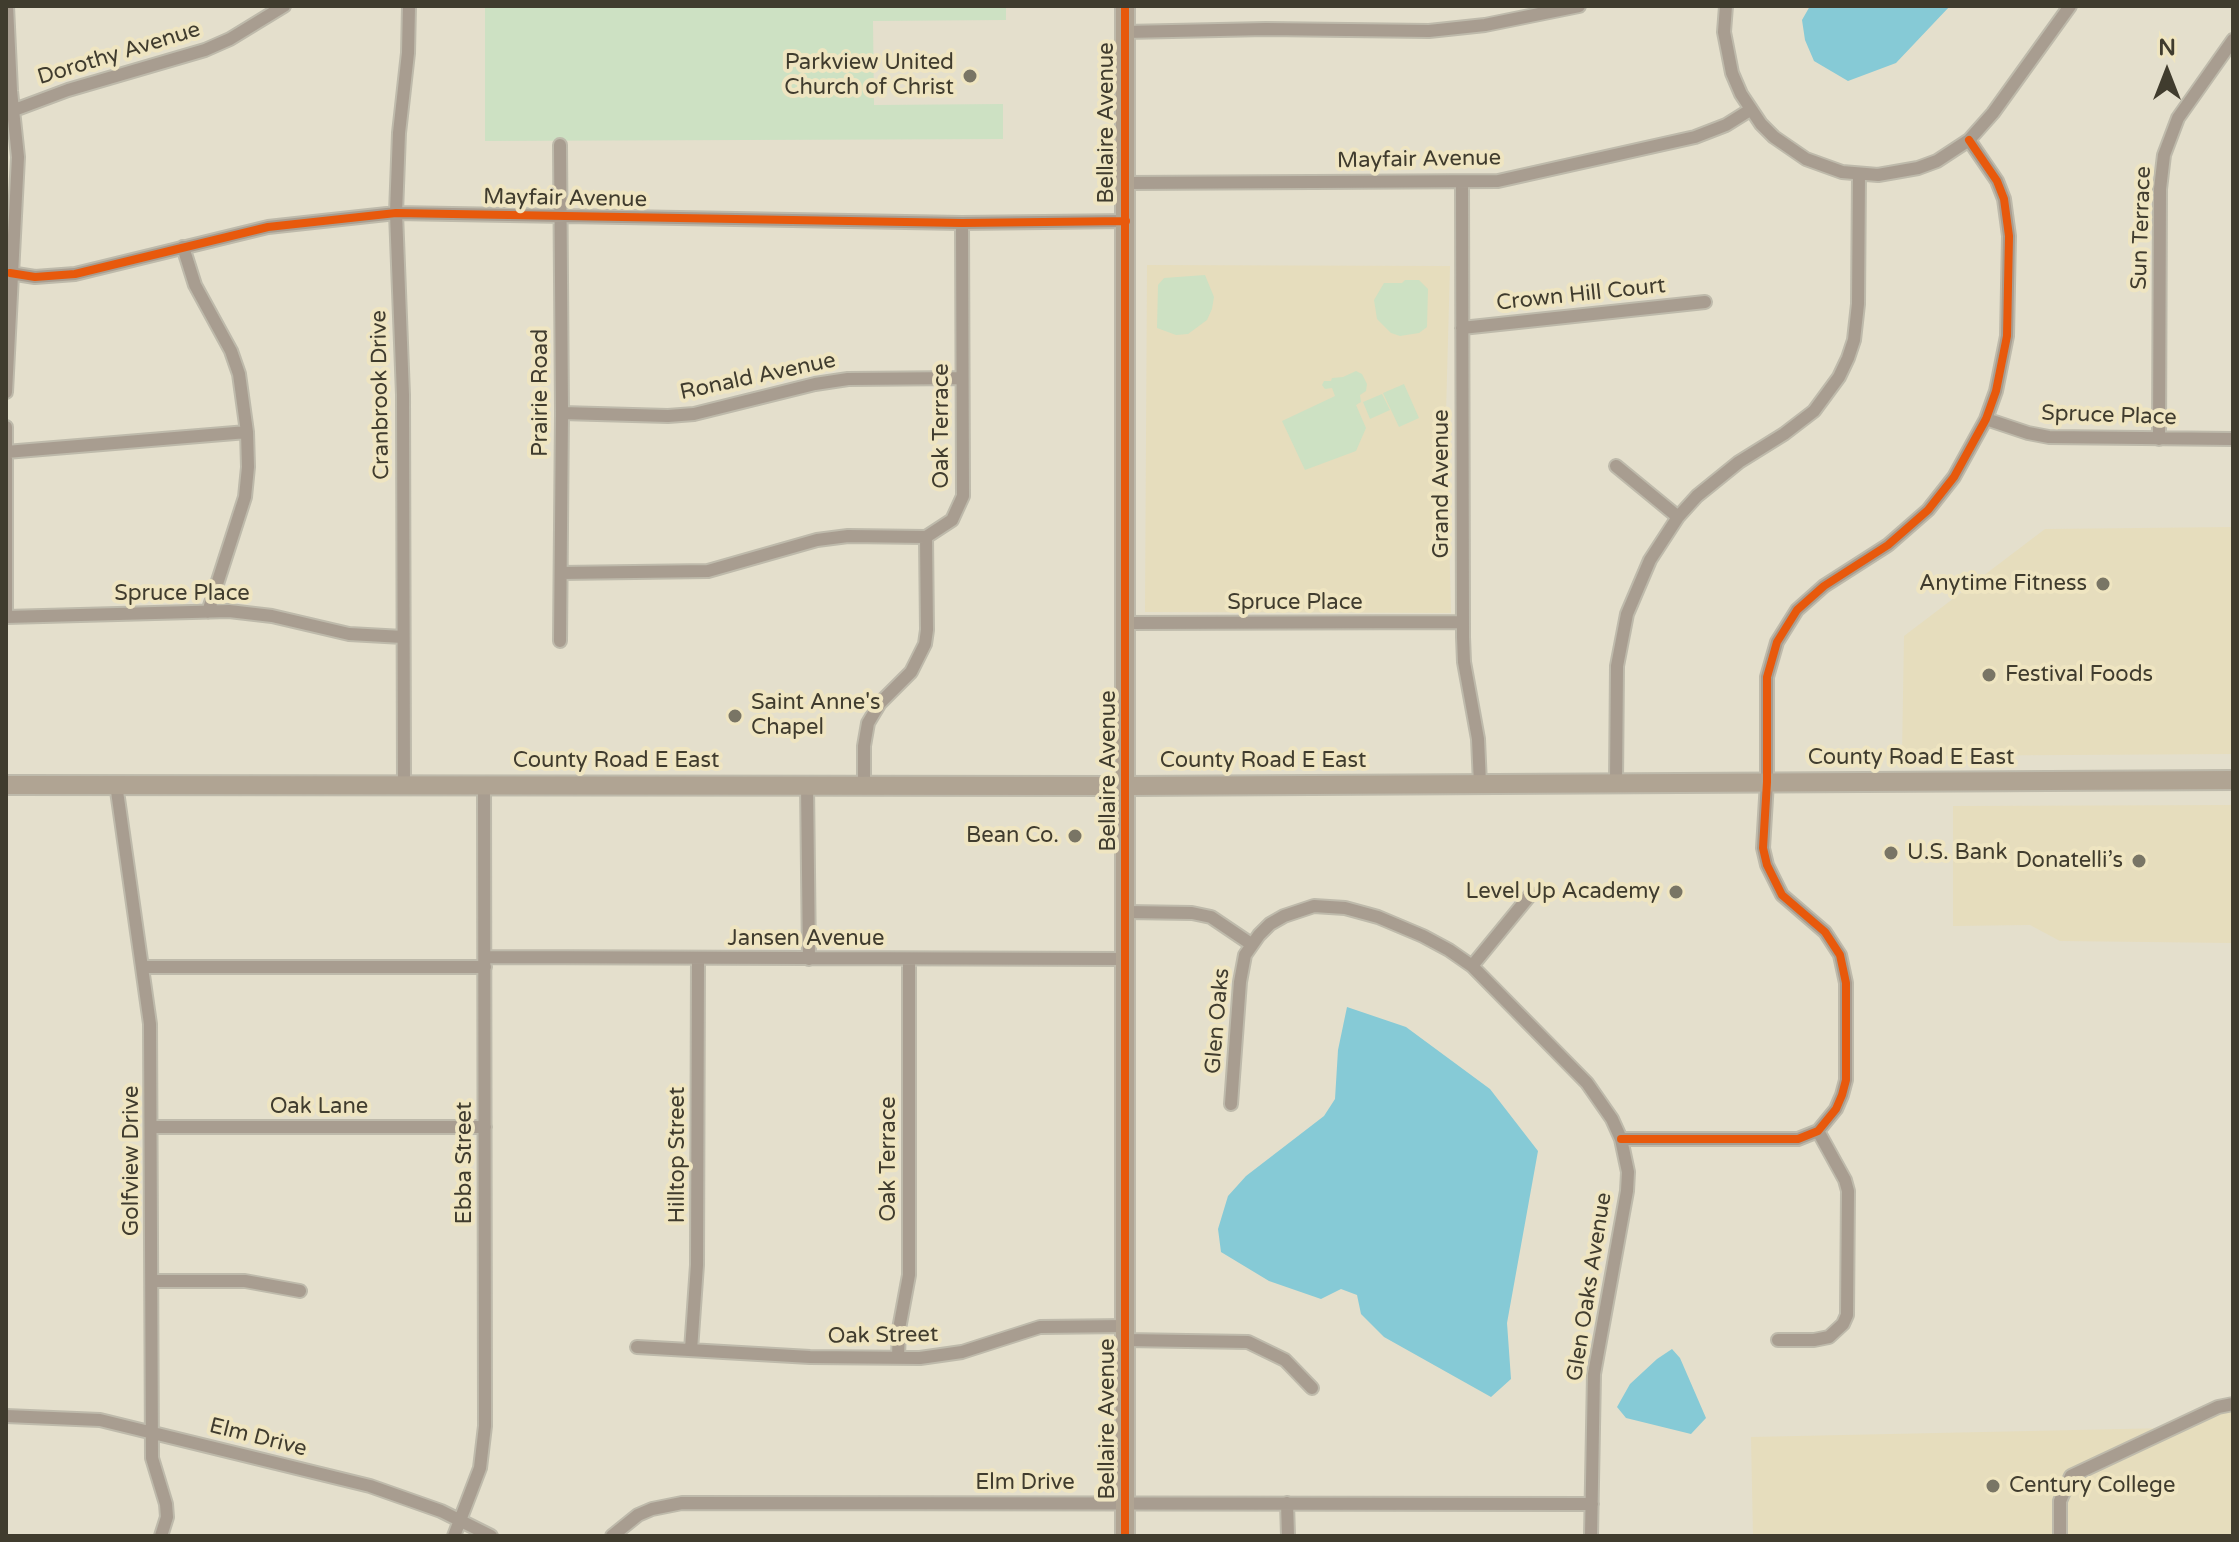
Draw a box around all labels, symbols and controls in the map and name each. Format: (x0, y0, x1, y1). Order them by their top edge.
street label: Dorothy Avenue (34, 17, 204, 91)
north arrow (2127, 32, 2207, 112)
text: N (2158, 35, 2176, 61)
street label: Bellaire Avenue (1094, 42, 1120, 204)
place label: Parkview United Church of Christ (784, 50, 954, 102)
marker: Parkview United Church of Christ (961, 67, 979, 85)
street label: Mayfair Avenue (1337, 145, 1501, 175)
street label: Sun Terrace (2127, 166, 2157, 290)
street label: Mayfair Avenue (483, 184, 647, 214)
street label: Crown Hill Court (1495, 273, 1667, 317)
street label: Cranbrook Drive (366, 310, 396, 480)
street label: Prairie Road (528, 329, 554, 457)
street label: Ronald Avenue (678, 348, 838, 406)
street label: Oak Terrace (929, 363, 955, 489)
street label: Spruce Place (2041, 400, 2177, 432)
street label: Grand Avenue (1429, 409, 1455, 559)
place label: Anytime Fitness (1919, 571, 2087, 597)
marker: Anytime Fitness (2094, 575, 2112, 593)
street label: Spruce Place (114, 581, 250, 607)
street label: Spruce Place (1227, 590, 1363, 616)
place label: Festival Foods (2005, 662, 2153, 688)
marker: Festival Foods (1980, 666, 1998, 684)
place label: Saint Anne's Chapel (751, 690, 881, 742)
street label: Bellaire Avenue (1096, 690, 1122, 852)
marker: Saint Anne's Chapel (726, 707, 744, 725)
street label: County Road E East (1808, 745, 2014, 771)
street label: County Road E East (513, 748, 719, 774)
street label: County Road E East (1160, 748, 1366, 774)
place label: Bean Co. (966, 823, 1059, 849)
marker: Bean Co. (1066, 827, 1084, 845)
place label: U.S. Bank (1907, 840, 2007, 866)
marker: U.S. Bank (1882, 844, 1900, 862)
place label: Donatelli’s (2015, 848, 2123, 874)
marker: Donatelli’s (2130, 852, 2148, 870)
place label: Level Up Academy (1466, 879, 1660, 905)
marker: Level Up Academy (1667, 883, 1685, 901)
street label: Jansen Avenue (728, 926, 884, 952)
street label: Glen Oaks (1200, 967, 1236, 1075)
street label: Golfview Drive (119, 1086, 145, 1236)
street label: Hilltop Street (665, 1087, 691, 1223)
street label: Oak Lane (270, 1094, 368, 1120)
street label: Oak Terrace (876, 1096, 902, 1222)
street label: Ebba Street (452, 1102, 478, 1224)
street label: Glen Oaks Avenue (1562, 1191, 1618, 1383)
street label: Oak Street (827, 1322, 939, 1350)
street label: Bellaire Avenue (1095, 1338, 1121, 1500)
street label: Elm Drive (206, 1413, 310, 1463)
street label: Elm Drive (975, 1470, 1075, 1496)
place label: Century College (2009, 1473, 2175, 1499)
marker: Century College (1984, 1477, 2002, 1495)

